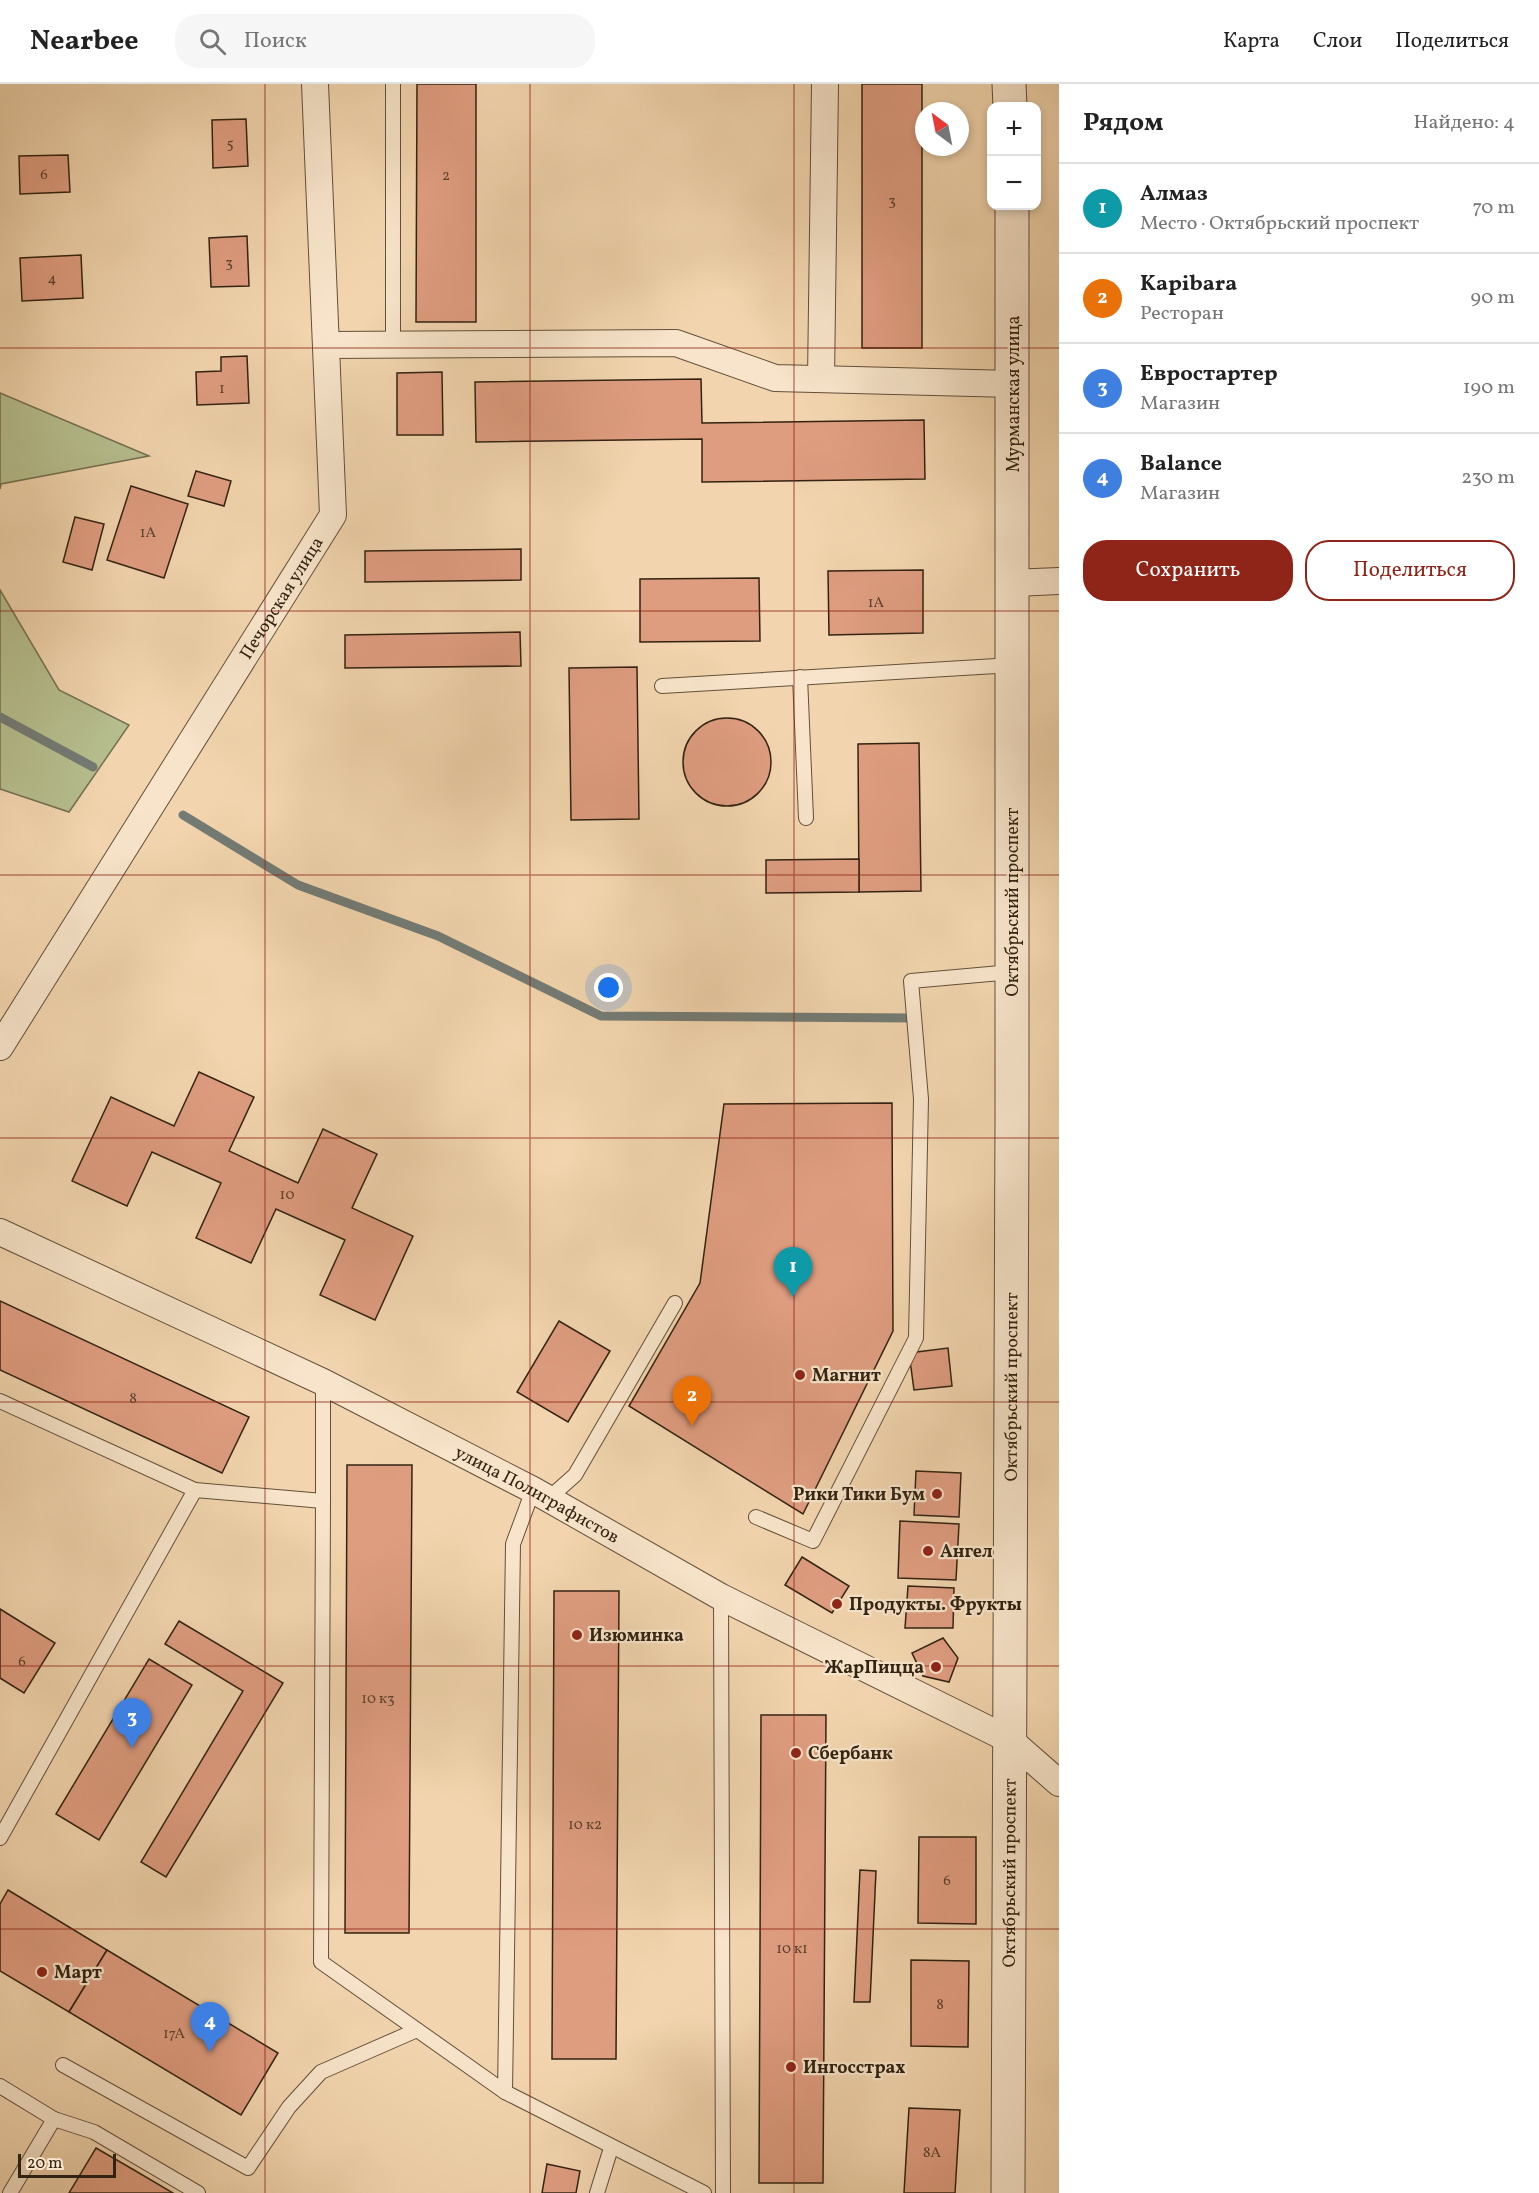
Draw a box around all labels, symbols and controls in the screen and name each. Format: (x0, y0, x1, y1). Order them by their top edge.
search box (175, 14, 595, 68)
text: Nearbee (30, 22, 139, 61)
icon: search (196, 25, 229, 58)
text: Поиск (244, 26, 307, 57)
text: Карта (1223, 27, 1280, 56)
text: Слои (1313, 27, 1362, 56)
text: Поделиться (1395, 27, 1509, 56)
north arrow (915, 102, 969, 156)
map controls (987, 102, 1041, 210)
button: + (987, 102, 1041, 156)
text: Рядом (1083, 105, 1163, 141)
text: Найдено: 4 (1414, 109, 1515, 137)
house number: 5 (226, 134, 234, 155)
button: − (987, 156, 1041, 210)
house number: 6 (40, 165, 48, 186)
house number: 2 (442, 166, 450, 187)
text: Алмаз (1140, 179, 1208, 210)
house number: 3 (888, 191, 896, 212)
text: 1 (1098, 194, 1107, 222)
text: 70 m (1472, 194, 1515, 222)
text: Место · Октябрьский проспект (1140, 210, 1419, 238)
house number: 3 (225, 253, 233, 274)
house number: 4 (48, 269, 57, 290)
text: Kapibara (1140, 269, 1237, 300)
text: 2 (1097, 284, 1108, 312)
text: 90 m (1471, 284, 1515, 312)
text: Ресторан (1140, 300, 1224, 328)
street label: Мурманская улица (1002, 315, 1027, 473)
text: Евростартер (1140, 359, 1278, 390)
text: 3 (1097, 374, 1108, 402)
text: 190 m (1463, 374, 1515, 402)
house number: 1 (219, 379, 225, 400)
text: Магазин (1140, 390, 1220, 418)
text: Balance (1140, 449, 1222, 480)
text: 4 (1096, 464, 1109, 492)
text: 230 m (1461, 464, 1515, 492)
text: Магазин (1140, 480, 1220, 508)
house number: 1А (140, 523, 157, 544)
street label: Печорская улица (235, 532, 330, 665)
button: Сохранить (1083, 540, 1293, 601)
button: Поделиться (1305, 540, 1515, 601)
house number: 1А (868, 593, 885, 614)
street label: Октябрьский проспект (1001, 808, 1026, 996)
your location (594, 973, 623, 1002)
house number: 10 (280, 1185, 294, 1206)
pin: 1 (774, 1248, 812, 1297)
street label: Октябрьский проспект (1000, 1292, 1025, 1482)
place label: Магнит (812, 1364, 881, 1389)
marker: Магнит (793, 1368, 807, 1382)
pin: 2 (672, 1376, 712, 1426)
house number: 8 (129, 1389, 137, 1410)
street label: улица Полиграфистов (450, 1441, 623, 1551)
place label: Рики Тики Бум (793, 1483, 926, 1508)
marker: Рики Тики Бум (930, 1487, 944, 1501)
place label: Ангел (940, 1540, 993, 1565)
marker: Ангел (921, 1544, 935, 1558)
place label: Продукты. Фрукты (849, 1593, 1022, 1618)
marker: Продукты. Фрукты (830, 1597, 844, 1611)
place label: Изюминка (589, 1624, 684, 1649)
marker: Изюминка (570, 1628, 584, 1642)
house number: 6 (18, 1652, 26, 1673)
place label: ЖарПицца (824, 1656, 924, 1681)
marker: ЖарПицца (929, 1660, 943, 1674)
house number: 10 к3 (361, 1689, 395, 1710)
pin: 3 (112, 1698, 152, 1748)
place label: Сбербанк (808, 1742, 893, 1767)
marker: Сбербанк (789, 1746, 803, 1760)
street label: Октябрьский проспект (998, 1778, 1024, 1968)
house number: 10 к2 (568, 1815, 602, 1836)
house number: 6 (943, 1871, 951, 1892)
house number: 10 к1 (776, 1939, 808, 1960)
place label: Март (54, 1961, 102, 1986)
marker: Март (35, 1965, 49, 1979)
house number: 8 (936, 1995, 944, 2016)
pin: 4 (190, 2002, 230, 2052)
house number: 17А (163, 2024, 186, 2045)
place label: Ингосстрах (803, 2056, 905, 2081)
marker: Ингосстрах (784, 2060, 798, 2074)
house number: 8А (923, 2143, 942, 2164)
scale bar (18, 2151, 116, 2178)
text: 20 m (27, 2153, 62, 2175)

